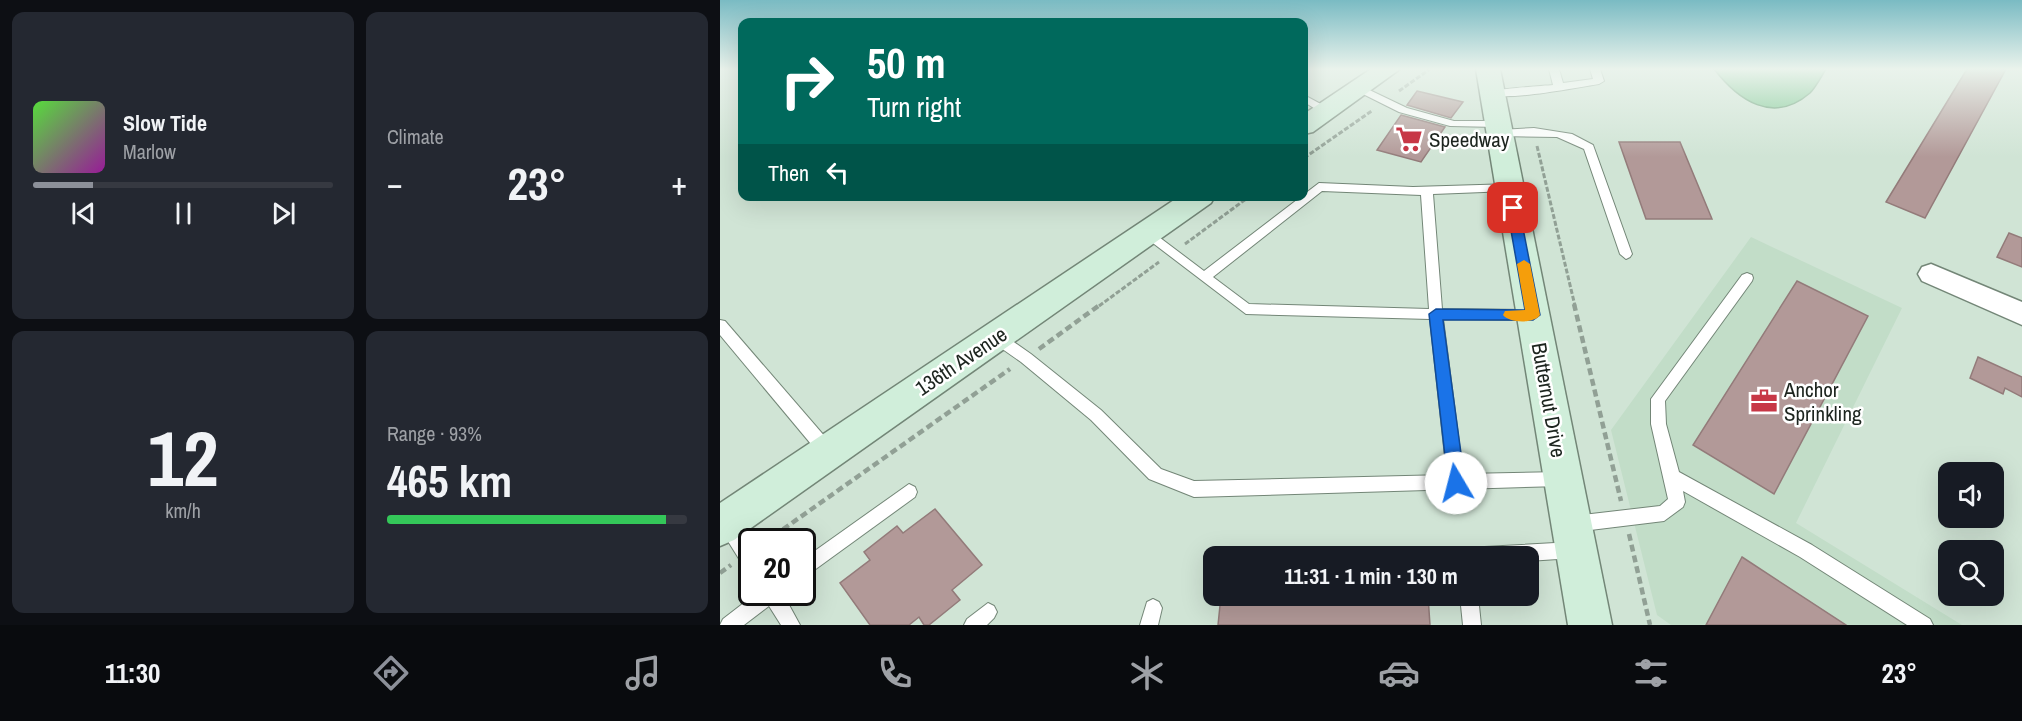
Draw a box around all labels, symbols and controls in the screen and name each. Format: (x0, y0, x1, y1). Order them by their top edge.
text: 50 m (867, 35, 946, 91)
icon: right (768, 42, 846, 120)
text: Turn right (867, 89, 961, 125)
text: Slow Tide (123, 108, 207, 138)
text: Climate (387, 123, 444, 150)
supermarket icon: Speedway (1394, 124, 1424, 154)
place label: Speedway (1429, 125, 1510, 154)
text: Marlow (123, 138, 176, 165)
text: 23° (507, 153, 567, 214)
icon: left (821, 156, 854, 189)
text: Then (768, 158, 809, 188)
text: − (387, 161, 403, 205)
text: + (671, 161, 687, 205)
pin (1487, 182, 1538, 233)
icon: arrive (1496, 191, 1529, 224)
icon: previous (67, 197, 100, 230)
icon: pause (167, 197, 200, 230)
icon: next (267, 197, 300, 230)
street label: 136th Avenue (909, 320, 1013, 402)
street label: Butternut Drive (1525, 340, 1573, 460)
place label: Anchor Sprinkling (1783, 375, 1862, 428)
office icon: Anchor Sprinkling (1749, 386, 1779, 416)
text: 12 (147, 405, 219, 510)
text: Range · 93% (387, 420, 482, 447)
text: 465 km (387, 450, 512, 511)
position arrow (1424, 451, 1488, 515)
map controls (1938, 462, 2004, 606)
button: sound (1938, 462, 2004, 528)
text: km/h (165, 497, 201, 524)
speed limit sign: 20 (738, 528, 816, 606)
button: search (1938, 540, 2004, 606)
text: 11:31 · 1 min · 130 m (1284, 561, 1458, 591)
icon: directions (370, 652, 412, 694)
icon: music (622, 652, 664, 694)
icon: phone (874, 652, 916, 694)
icon: climate (1126, 652, 1168, 694)
icon: car (1378, 652, 1420, 694)
icon: filters (1630, 652, 1672, 694)
text: 11:30 (105, 655, 160, 691)
text: 23° (1882, 655, 1917, 691)

